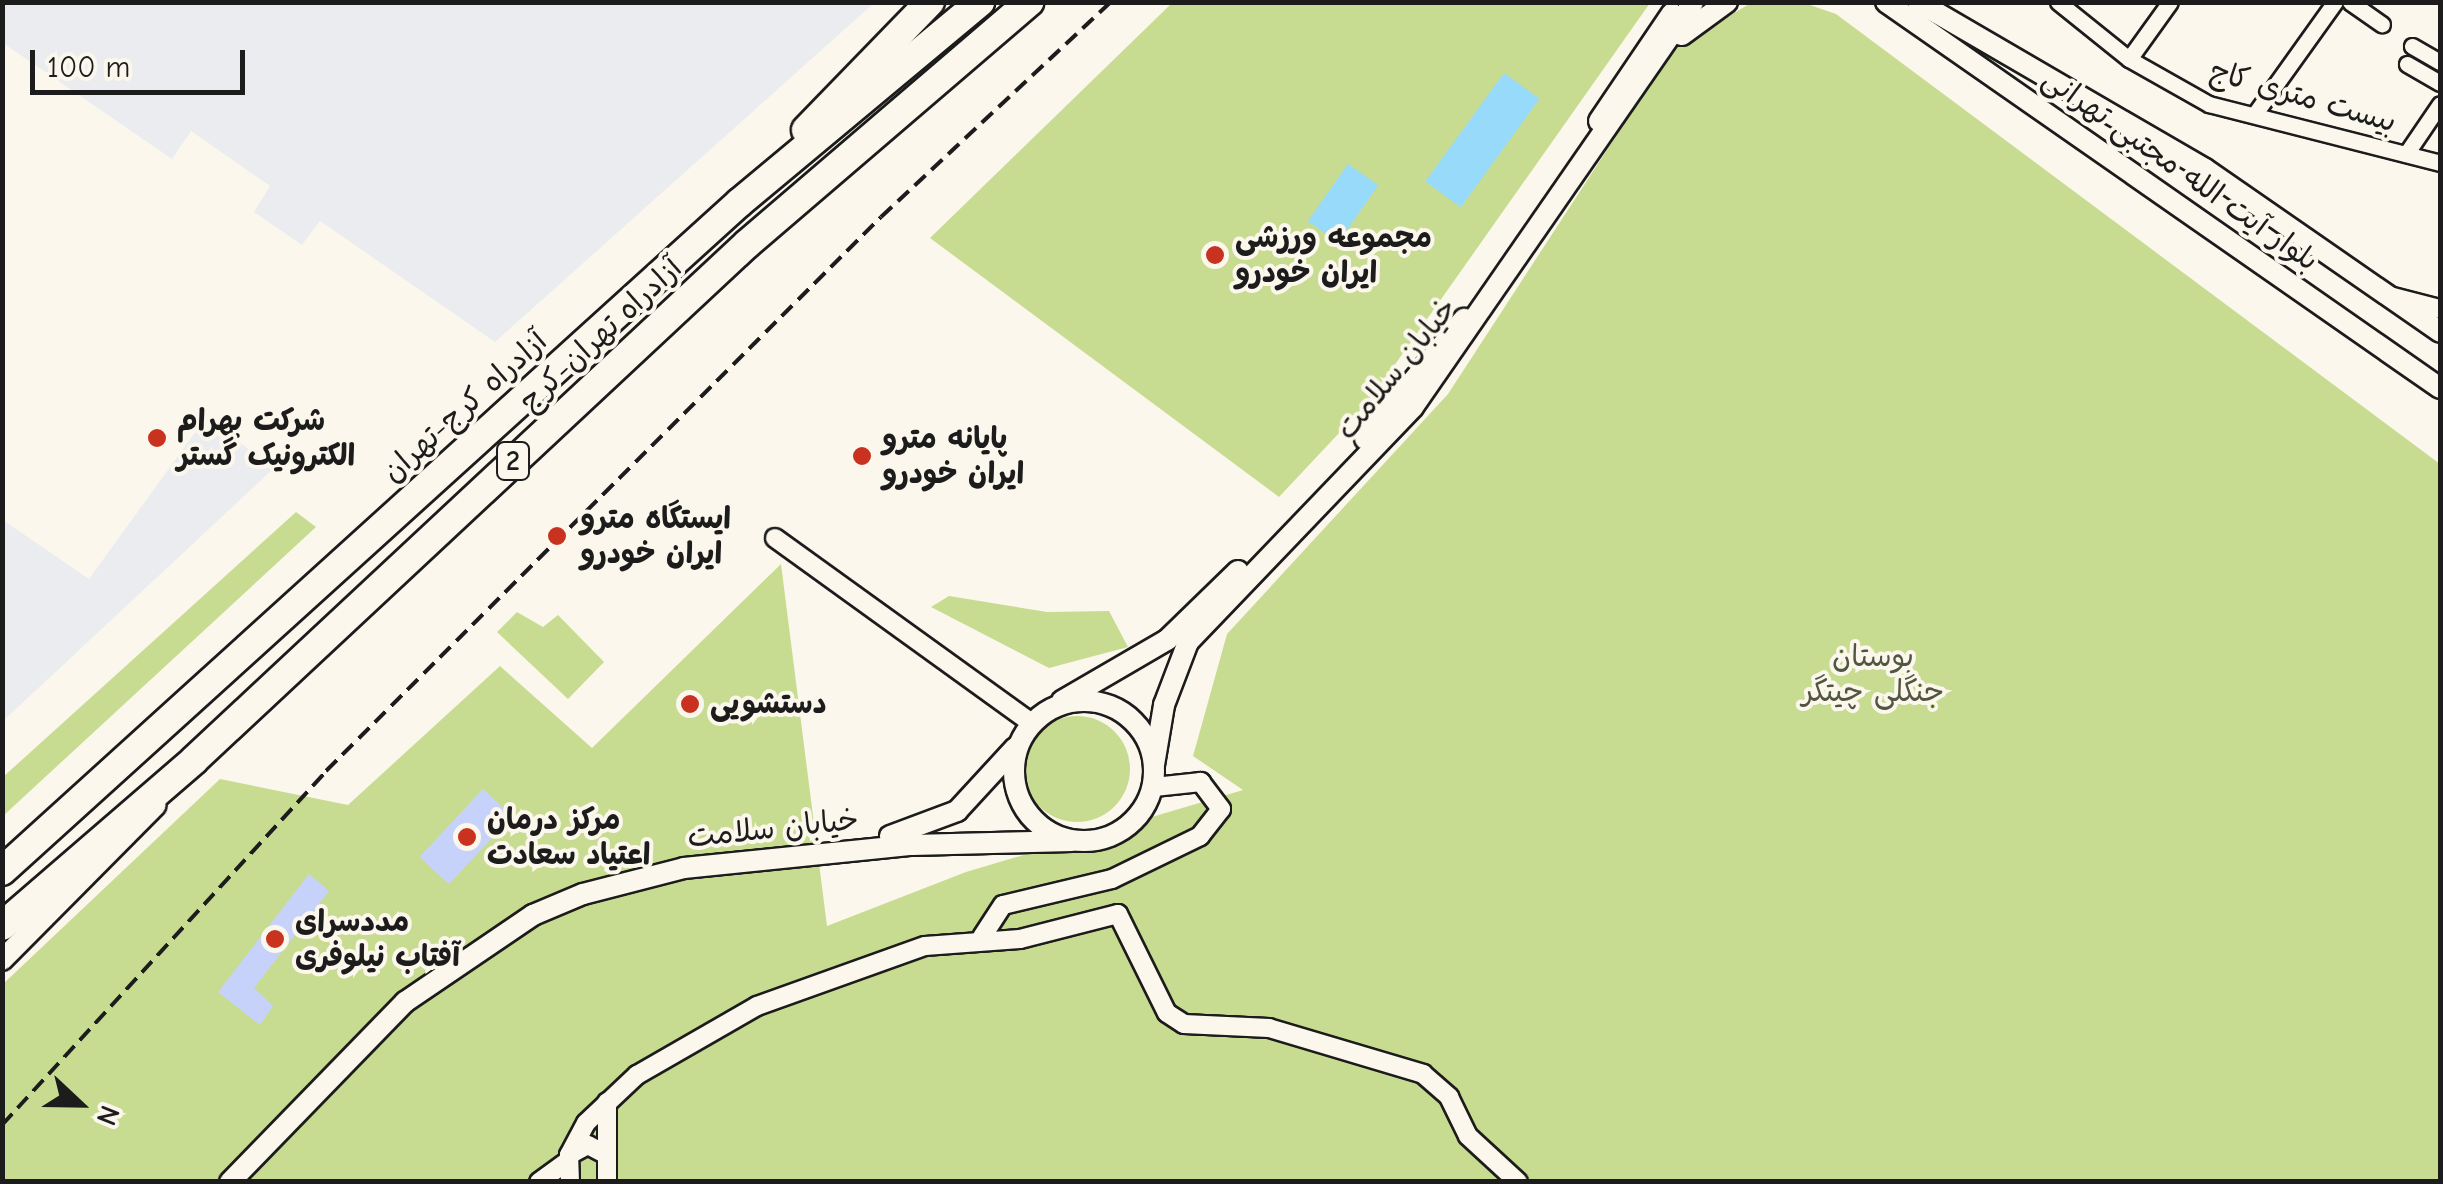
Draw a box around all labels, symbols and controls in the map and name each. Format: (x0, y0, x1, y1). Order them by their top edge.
scale bar (35, 30, 250, 92)
text: 100 m (47, 50, 130, 85)
street label: بیست متری کاج (2206, 53, 2400, 141)
street label: بلوار آیت الله مجتبی تهرانی (2035, 61, 2325, 279)
place label: مجموعه ورزشی ایران خودرو (1235, 220, 1432, 290)
marker: مجموعه ورزشی ایران خودرو (1204, 244, 1226, 266)
street label: آزادراه تهران-کرج (512, 251, 690, 419)
street label: خیابان سلامت (1329, 291, 1465, 447)
street label: آزادراه کرج-تهران (375, 324, 555, 490)
place label: شرکت بهرام الکترونیک گستر (177, 403, 355, 474)
place label: پایانه مترو ایران خودرو (882, 421, 1024, 492)
marker: شرکت بهرام الکترونیک گستر (146, 427, 168, 449)
road number: 2 (496, 438, 530, 484)
marker: پایانه مترو ایران خودرو (851, 445, 873, 467)
place label: ایستگاه مترو ایران خودرو (580, 501, 731, 572)
marker: ایستگاه مترو ایران خودرو (544, 523, 570, 549)
park label: بوستان جنگلی چیتگر (1802, 639, 1944, 710)
place label: دستشویی (710, 686, 827, 722)
marker: دستشویی (679, 693, 701, 715)
place label: مرکز درمان اعتیاد سعادت (487, 802, 651, 872)
street label: خیابان سلامت (686, 802, 860, 856)
marker: مرکز درمان اعتیاد سعادت (456, 826, 478, 848)
place label: مددسرای آفتاب نیلوفری (295, 904, 460, 974)
marker: مددسرای آفتاب نیلوفری (264, 928, 286, 950)
north arrow (30, 1054, 130, 1154)
text: N (90, 1101, 126, 1130)

